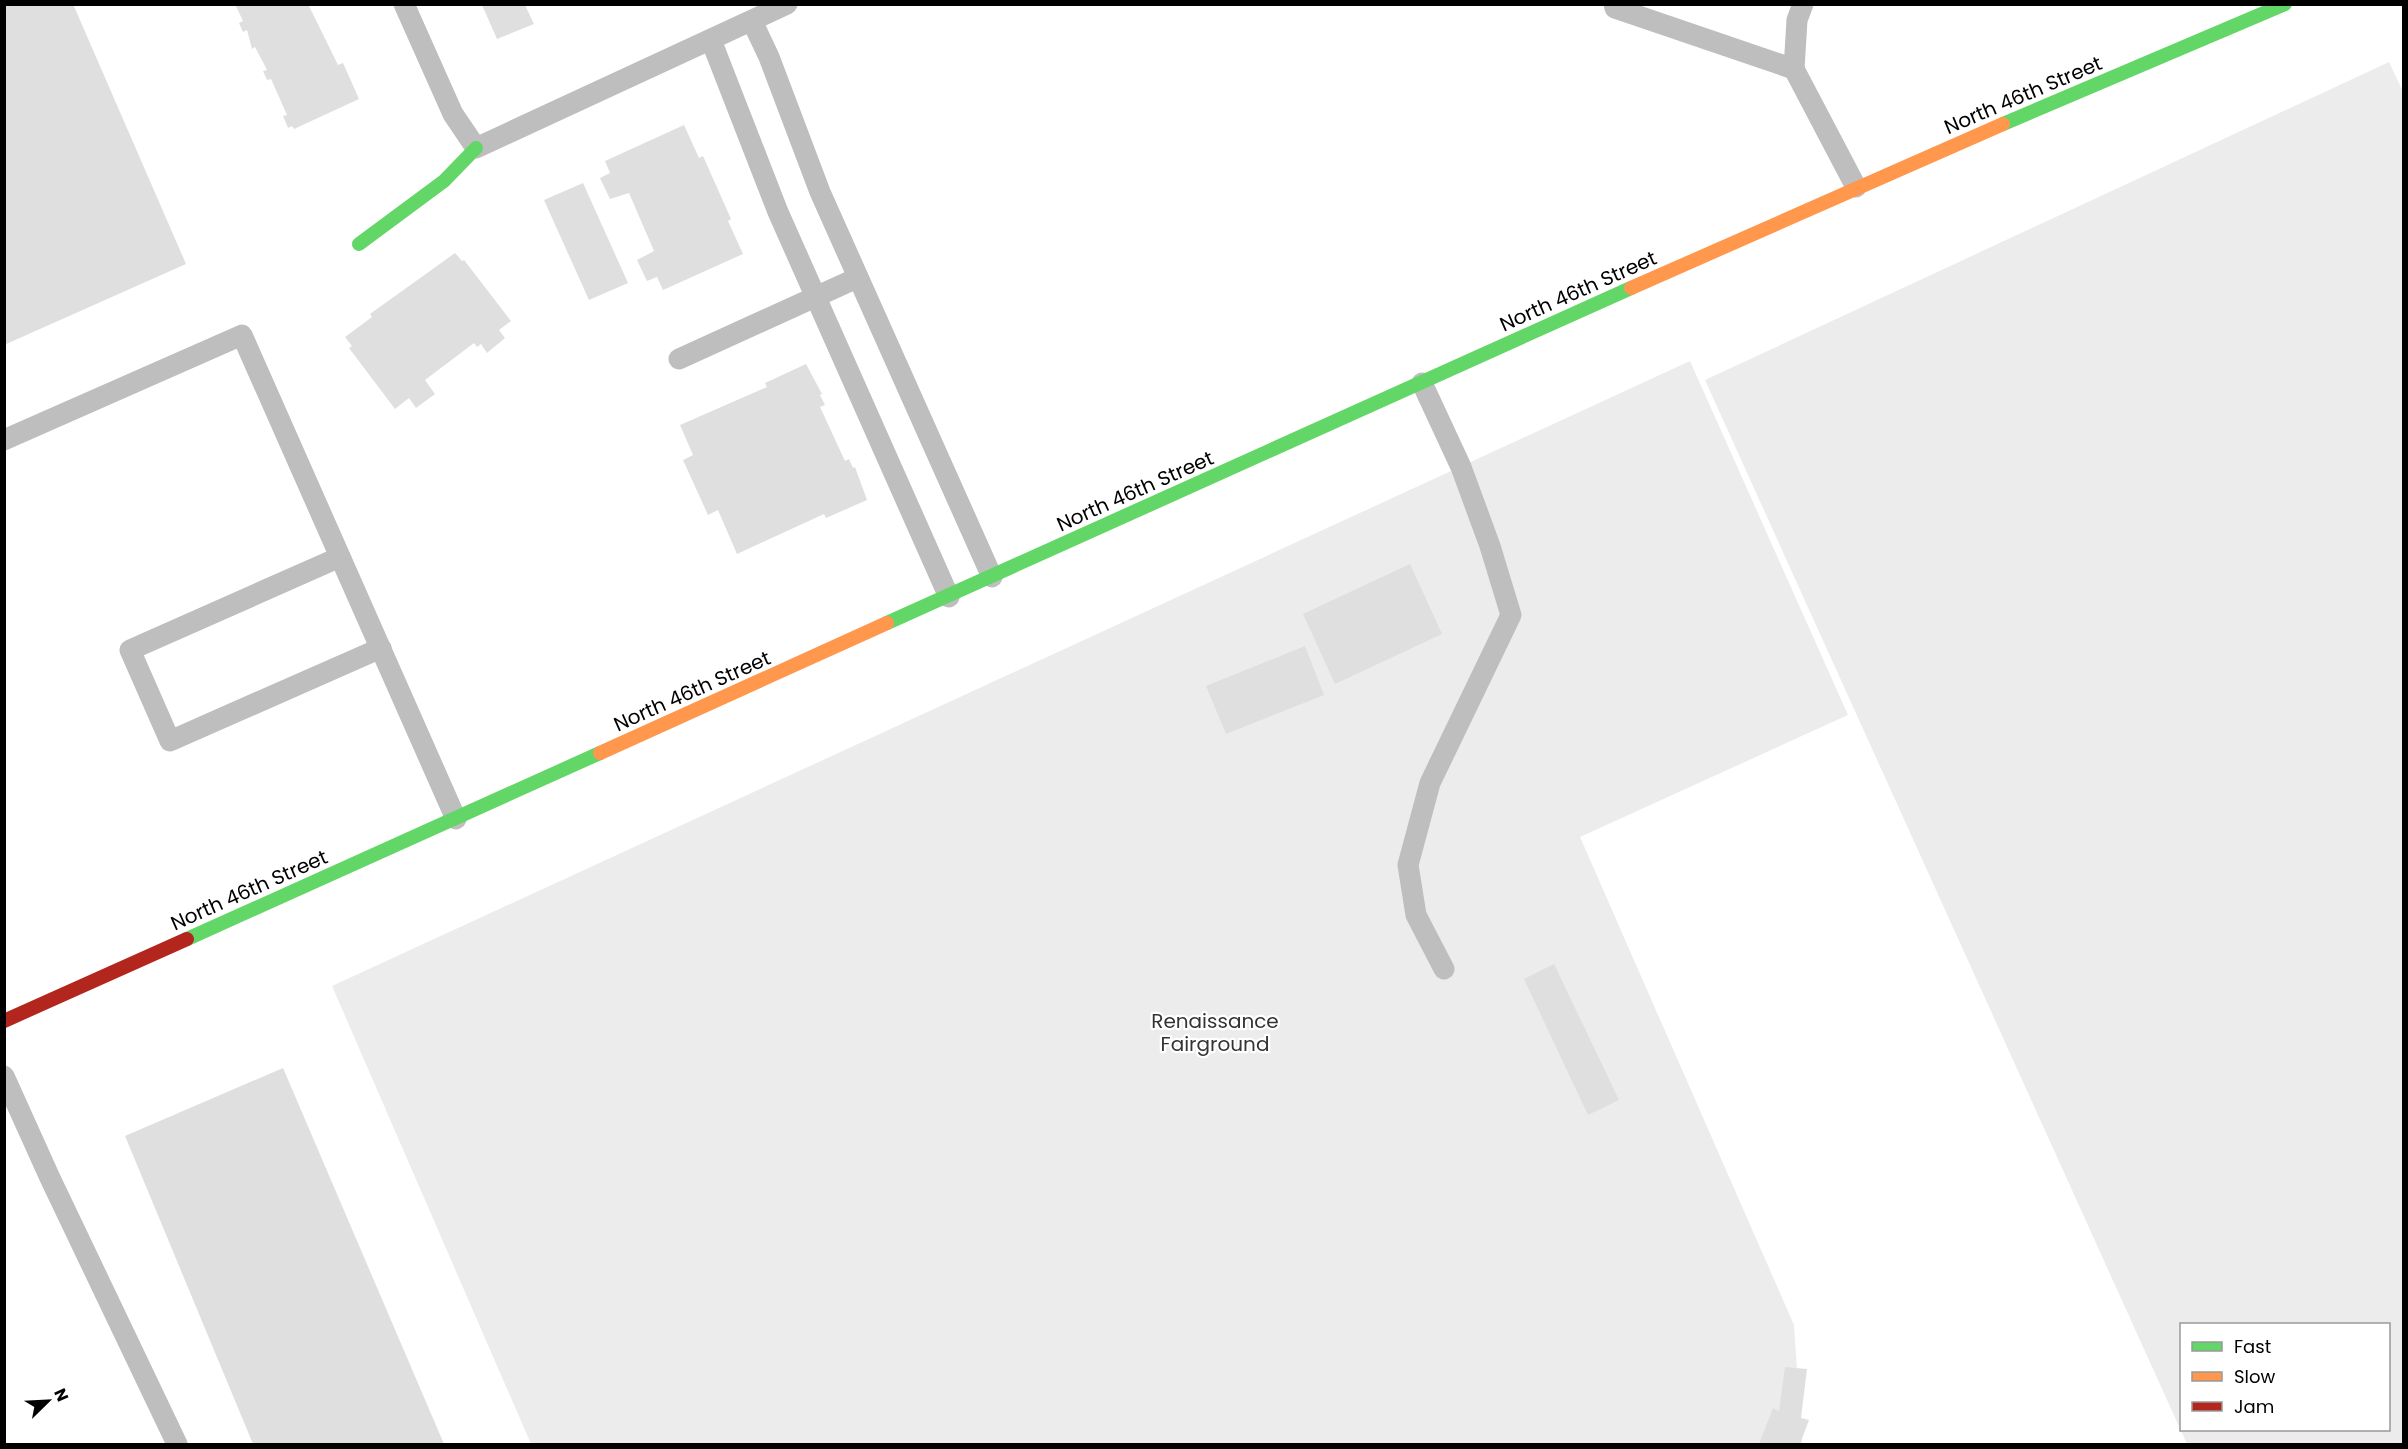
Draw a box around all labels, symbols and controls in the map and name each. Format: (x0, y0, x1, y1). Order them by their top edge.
street label: North 46th Street (1940, 49, 2106, 141)
street label: North 46th Street (1495, 244, 1661, 338)
street label: North 46th Street (1052, 444, 1218, 538)
street label: North 46th Street (609, 644, 775, 738)
street label: North 46th Street (166, 843, 332, 937)
park label: Renaissance Fairground (1151, 1007, 1279, 1058)
legend (2180, 1323, 2390, 1431)
text: Fast (2234, 1334, 2271, 1359)
text: Slow (2234, 1364, 2276, 1389)
north arrow (18, 1371, 78, 1431)
text: N (48, 1385, 74, 1405)
text: Jam (2234, 1394, 2274, 1419)

